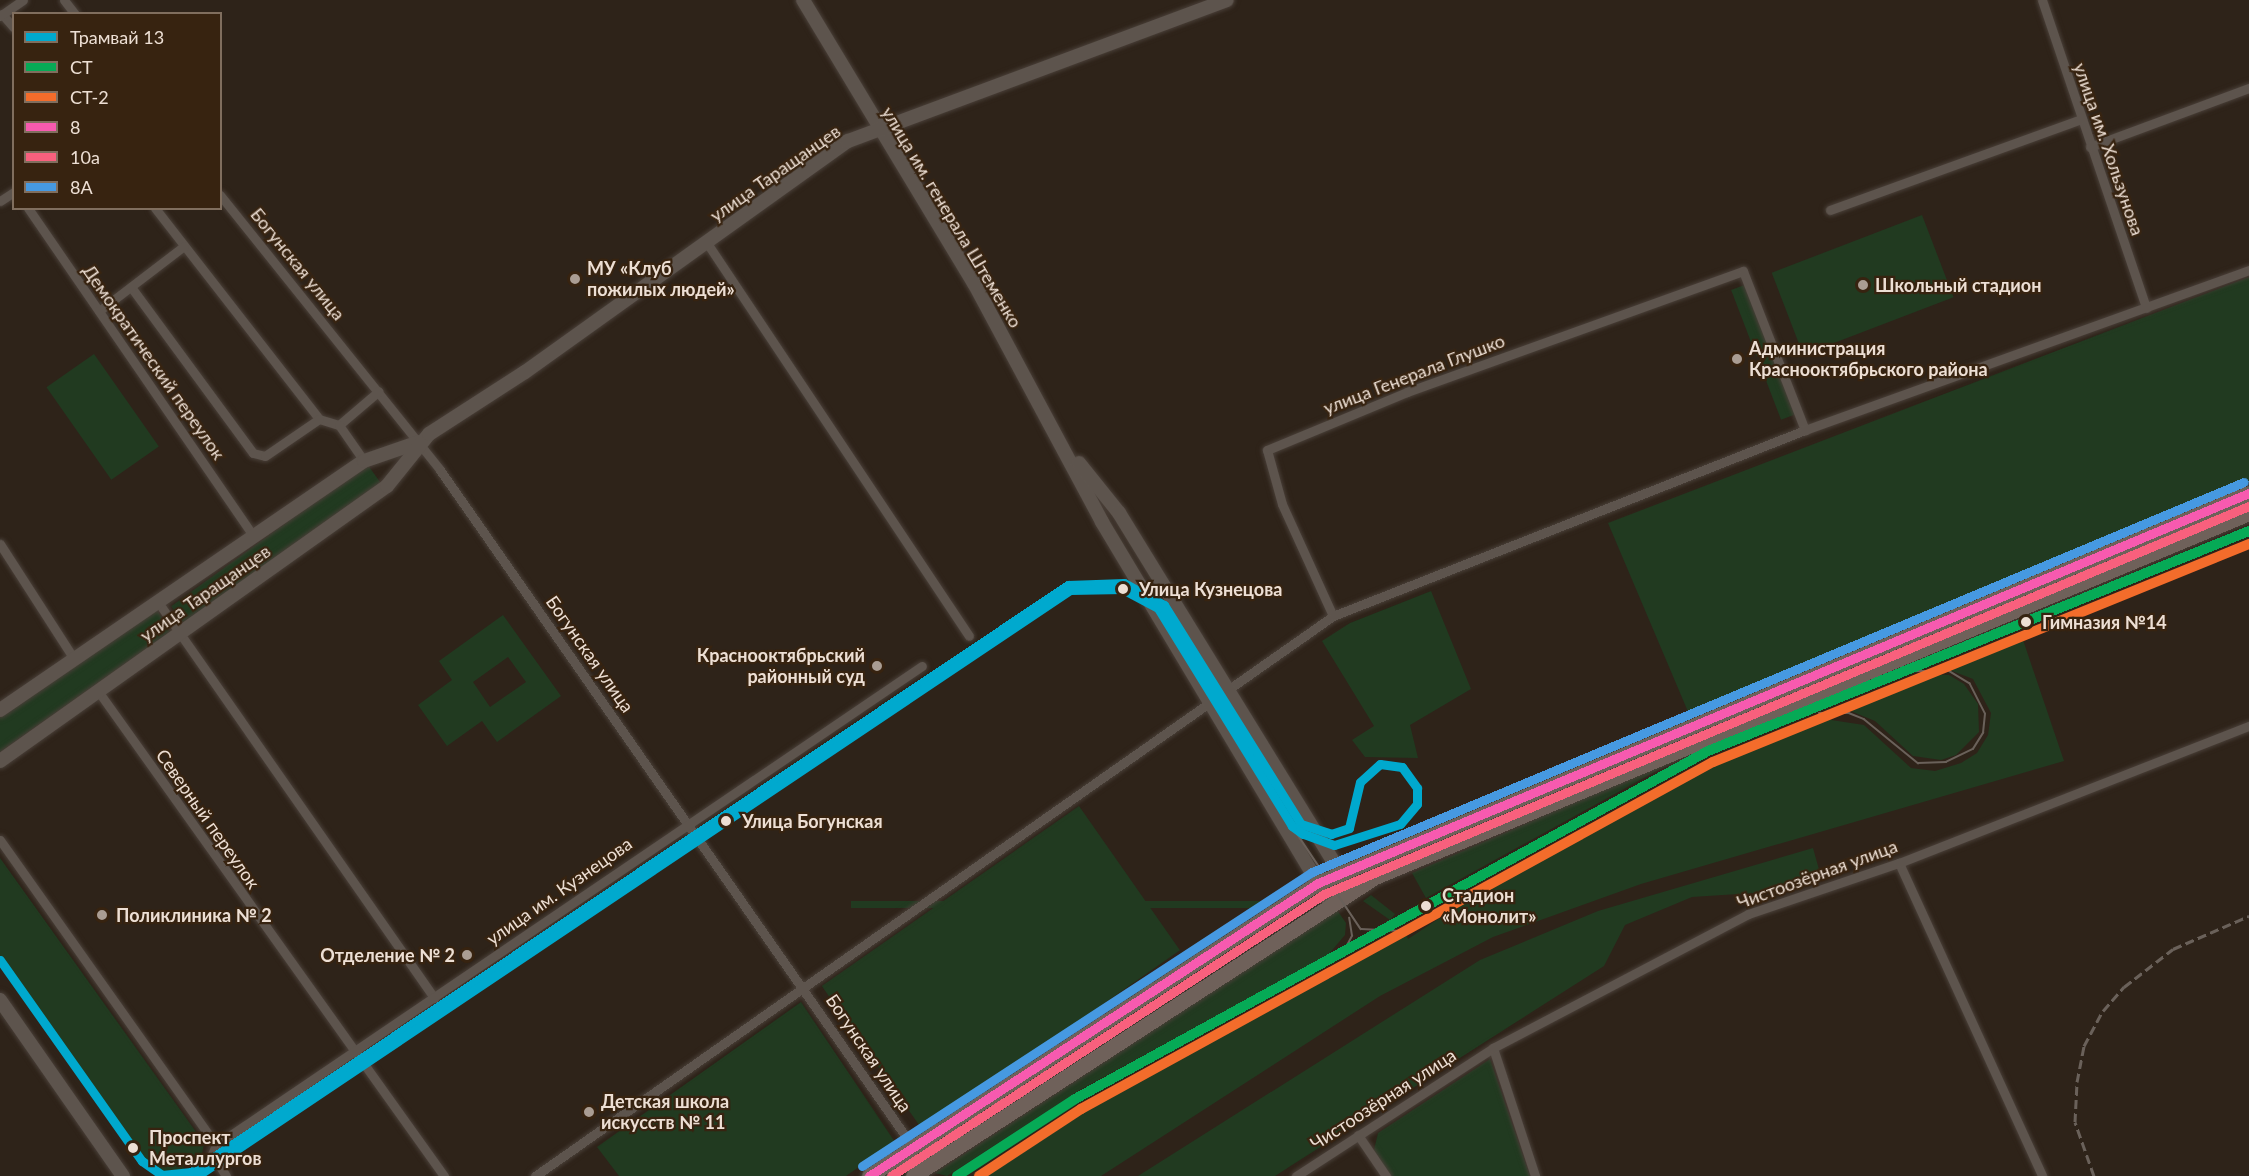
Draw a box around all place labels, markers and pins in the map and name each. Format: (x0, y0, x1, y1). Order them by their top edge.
place label: МУ «Клуб пожилых людей» (587, 258, 735, 300)
marker: МУ «Клуб пожилых людей» (568, 272, 582, 286)
place label: Школьный стадион (1875, 274, 2041, 296)
marker: Школьный стадион (1856, 278, 1870, 292)
place label: Администрация Краснооктябрьского района (1749, 338, 1988, 380)
marker: Администрация Краснооктябрьского района (1730, 352, 1744, 366)
marker: Улица Кузнецова (1112, 578, 1134, 600)
place label: Улица Кузнецова (1139, 578, 1282, 600)
marker: Гимназия №14 (2015, 611, 2037, 633)
place label: Гимназия №14 (2042, 611, 2167, 633)
place label: Краснооктябрьский районный суд (697, 645, 865, 688)
marker: Краснооктябрьский районный суд (870, 659, 884, 673)
marker: Улица Богунская (715, 810, 737, 832)
place label: Улица Богунская (742, 810, 883, 832)
place label: Стадион «Монолит» (1442, 885, 1536, 928)
marker: Стадион «Монолит» (1415, 895, 1437, 917)
place label: Поликлиника № 2 (116, 904, 272, 926)
marker: Поликлиника № 2 (93, 906, 111, 924)
place label: Отделение № 2 (320, 944, 455, 966)
marker: Отделение № 2 (460, 948, 474, 962)
place label: Детская школа искусств № 11 (601, 1091, 729, 1134)
marker: Детская школа искусств № 11 (582, 1105, 596, 1119)
place label: Проспект Металлургов (149, 1127, 261, 1170)
marker: Проспект Металлургов (122, 1137, 144, 1159)

